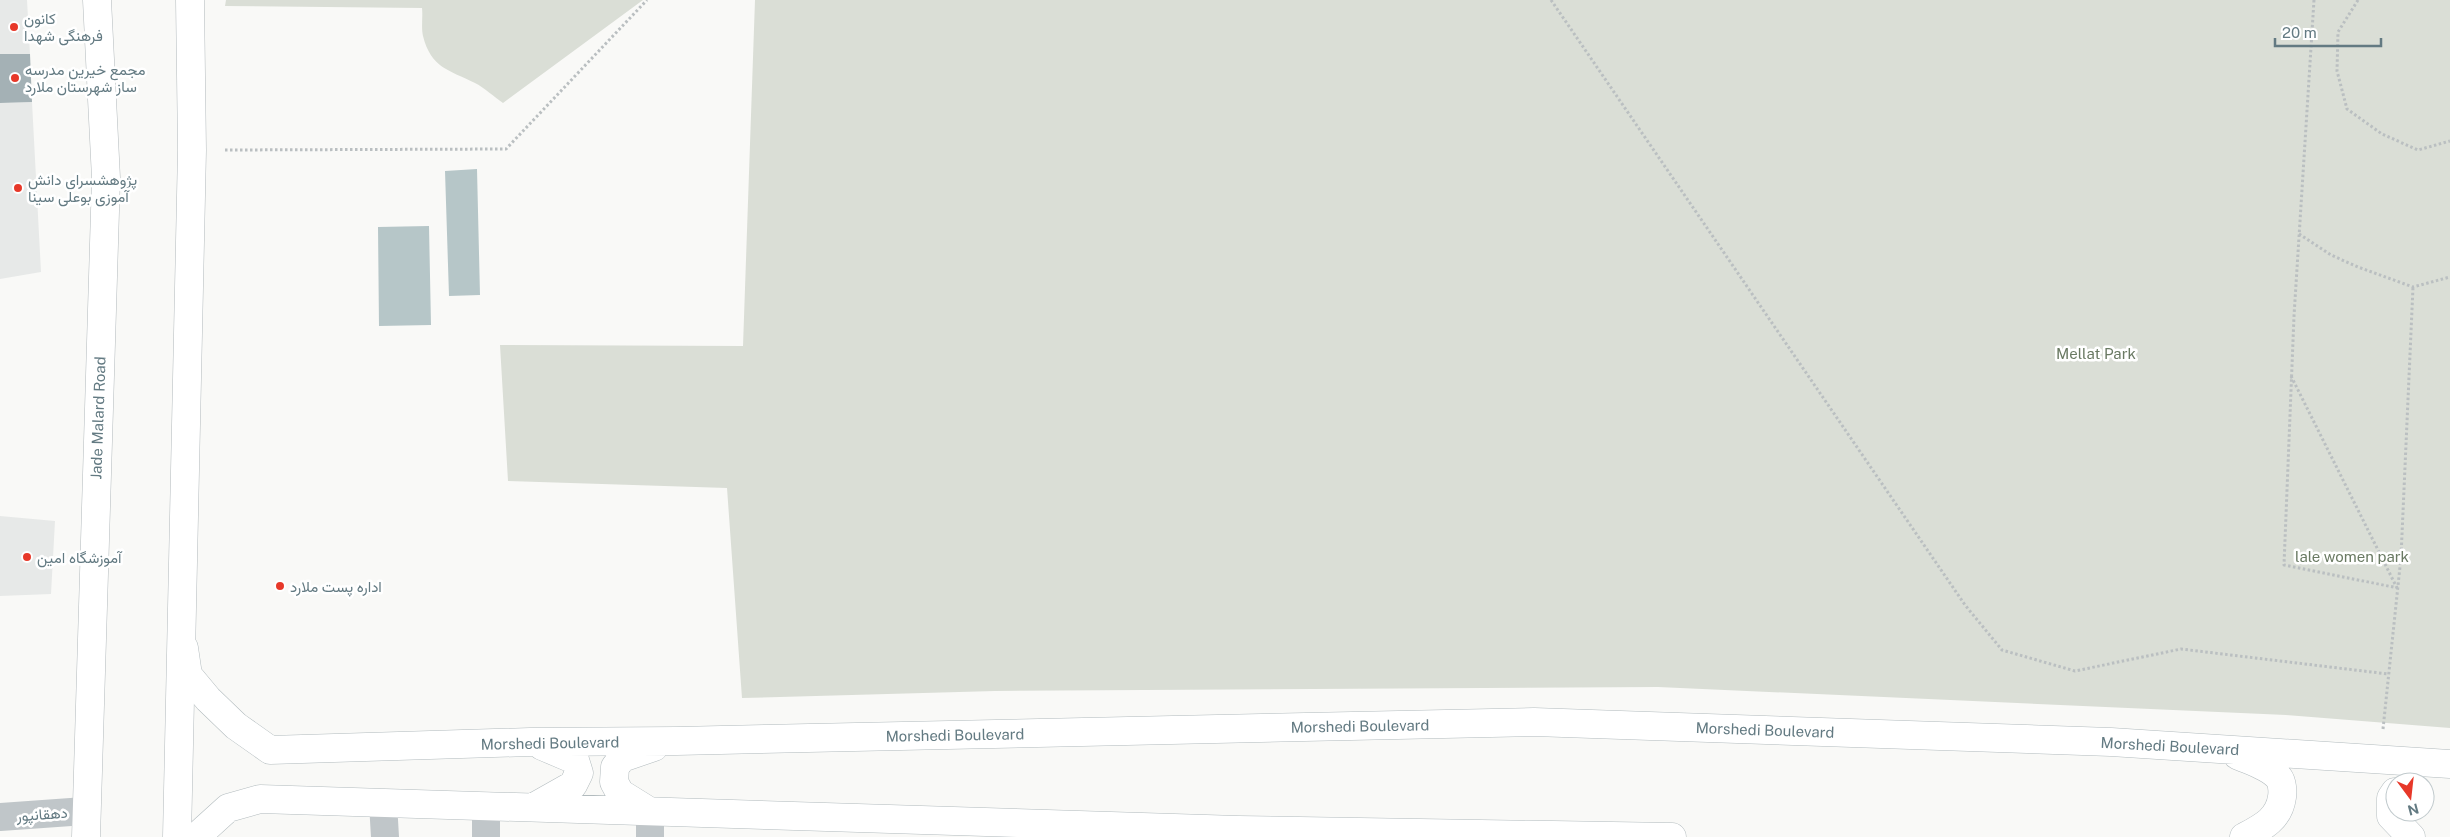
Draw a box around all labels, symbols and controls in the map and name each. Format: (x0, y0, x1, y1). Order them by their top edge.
place label: کانون فرهنگی شهدا (24, 10, 103, 46)
scale bar (2275, 15, 2381, 47)
marker: کانون فرهنگی شهدا (8, 21, 20, 33)
text: 20 m (2282, 24, 2317, 41)
place label: مجمع خیرین مدرسه ساز شهرستان ملارد (25, 61, 145, 96)
marker: مجمع خیرین مدرسه ساز شهرستان ملارد (9, 72, 21, 84)
place label: پژوهشسرای دانش آموزی بوعلی سینا (28, 171, 137, 207)
marker: پژوهشسرای دانش آموزی بوعلی سینا (12, 182, 24, 194)
park label: Mellat Park (2056, 345, 2136, 362)
street label: Jade Malard Road (87, 356, 109, 480)
park label: lale women park (2295, 548, 2409, 565)
place label: آموزشگاه امین (37, 549, 123, 568)
marker: آموزشگاه امین (21, 551, 33, 563)
place label: اداره پست ملارد (290, 578, 382, 597)
marker: اداره پست ملارد (274, 580, 286, 592)
street label: Morshedi Boulevard (1290, 716, 1430, 736)
street label: Morshedi Boulevard (1695, 719, 1835, 741)
street label: Morshedi Boulevard (885, 725, 1025, 745)
street label: Morshedi Boulevard (480, 733, 620, 753)
street label: Morshedi Boulevard (2100, 734, 2240, 758)
north arrow (2385, 772, 2435, 822)
text: N (2406, 800, 2421, 819)
street label: دهقانپور (15, 804, 68, 826)

